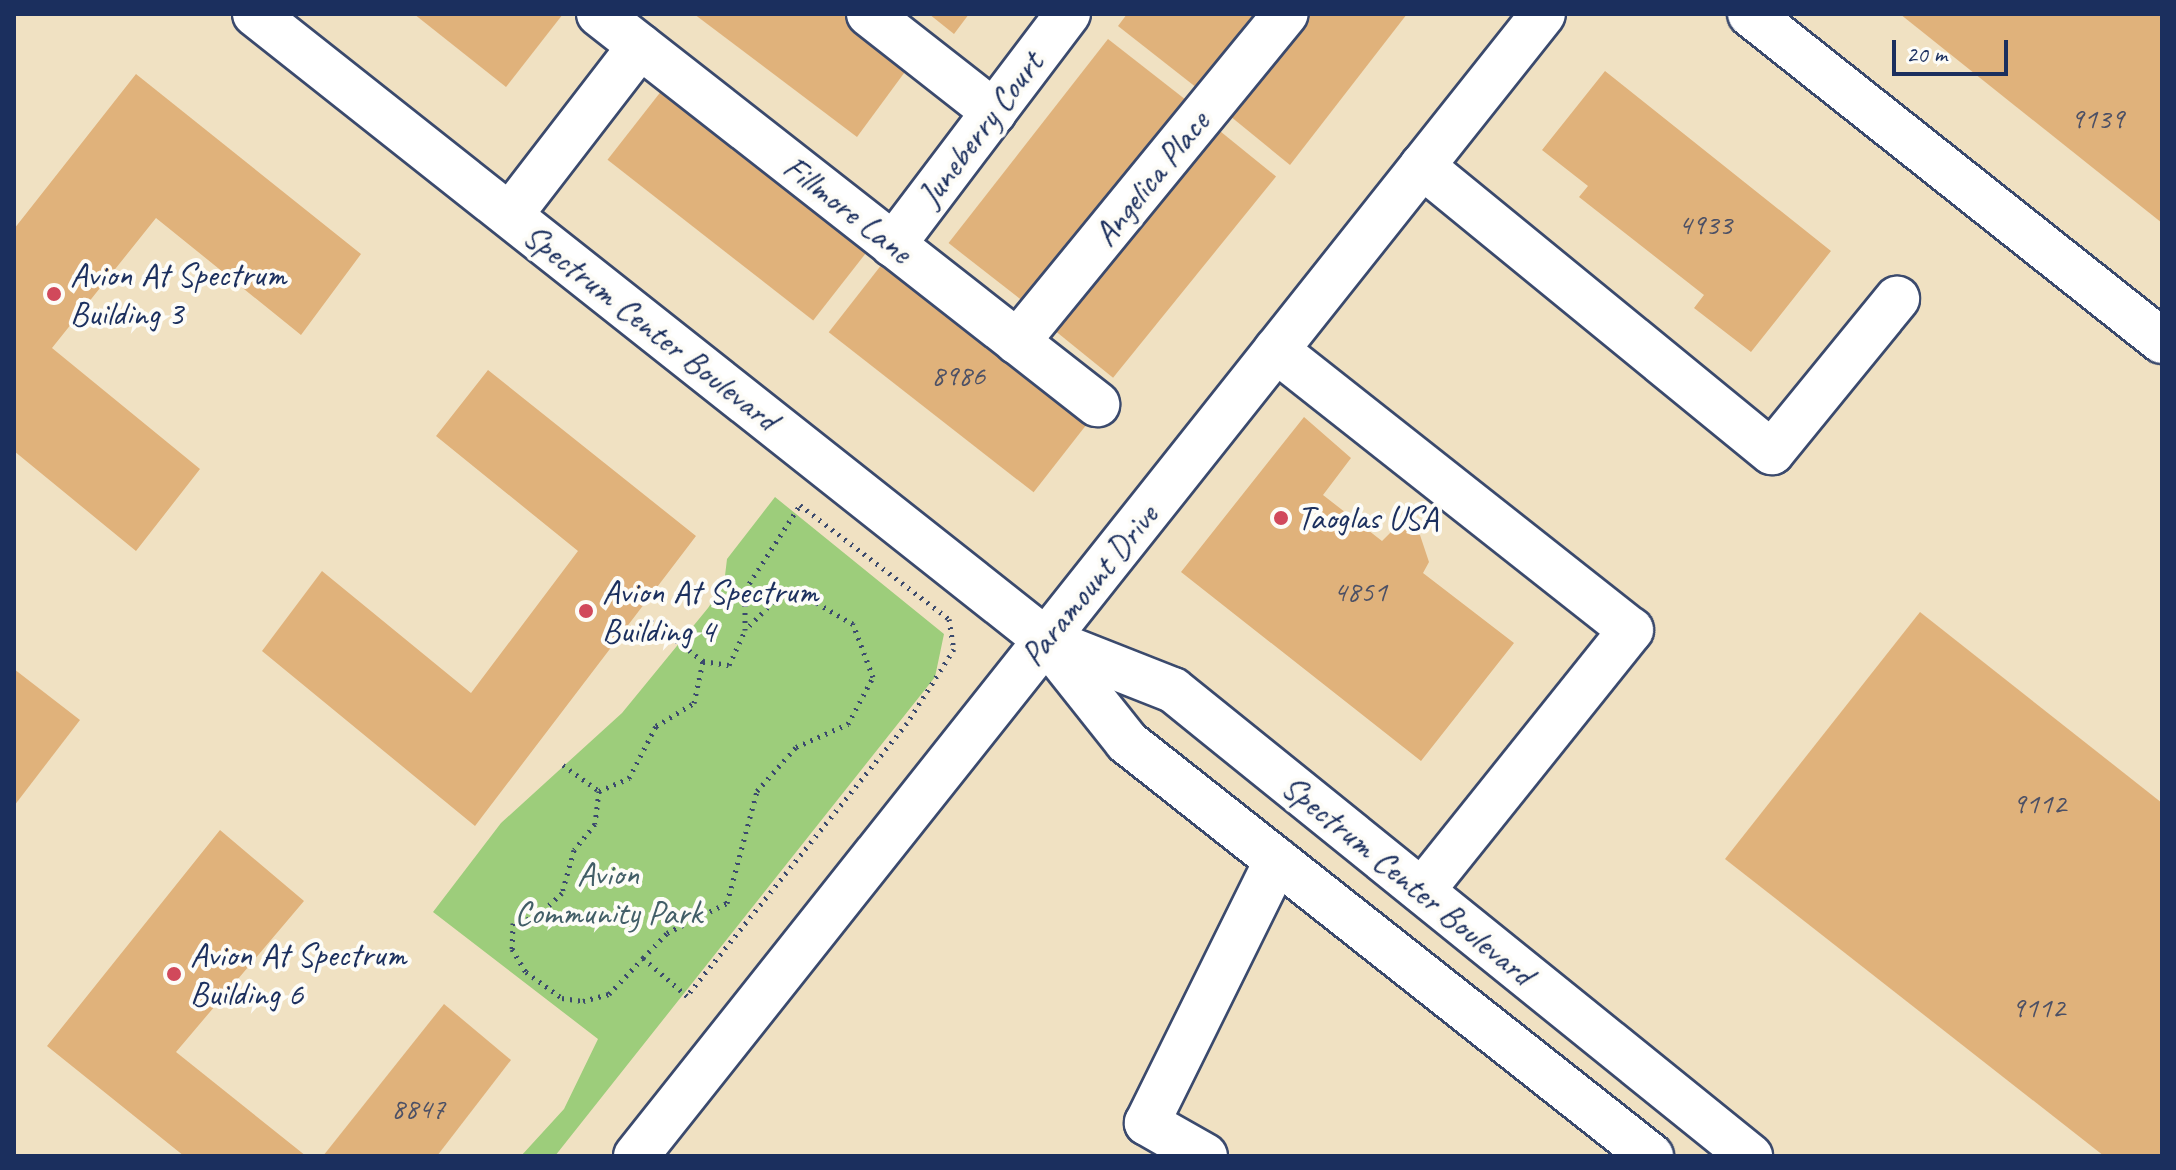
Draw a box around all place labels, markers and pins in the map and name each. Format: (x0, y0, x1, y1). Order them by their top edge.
place label: Avion At Spectrum Building 3 (70, 254, 286, 334)
marker: Avion At Spectrum Building 3 (45, 285, 63, 303)
place label: Taoglas USA (1297, 498, 1438, 538)
marker: Taoglas USA (1272, 509, 1290, 527)
place label: Avion At Spectrum Building 4 (602, 571, 818, 650)
marker: Avion At Spectrum Building 4 (577, 602, 595, 620)
place label: Avion At Spectrum Building 6 (190, 934, 406, 1014)
marker: Avion At Spectrum Building 6 (165, 965, 183, 983)

